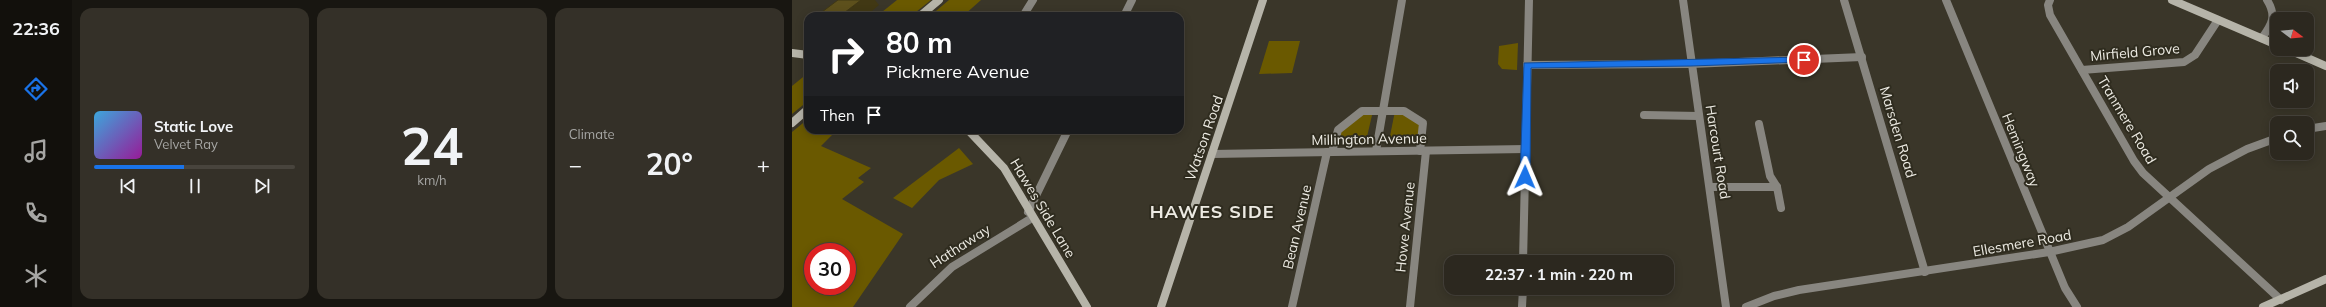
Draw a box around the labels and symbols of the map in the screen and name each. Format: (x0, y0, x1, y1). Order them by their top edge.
north arrow (2270, 12, 2314, 56)
street label: Mirfield Grove (2089, 39, 2181, 65)
pin (1787, 43, 1821, 77)
street label: Tranmere Road (2094, 73, 2160, 167)
street label: Marsden Road (1876, 84, 1920, 180)
street label: Watson Road (1181, 93, 1227, 183)
street label: Harcourt Road (1702, 104, 1734, 200)
street label: Hemingway (1998, 110, 2044, 190)
street label: Millington Avenue (1311, 129, 1427, 149)
street label: Hawes Side Lane (1006, 155, 1080, 261)
position arrow (1504, 156, 1546, 198)
street label: Howe Avenue (1391, 181, 1419, 273)
street label: Bean Avenue (1279, 183, 1315, 271)
district label: HAWES SIDE (1150, 200, 1274, 223)
street label: Hathaway (926, 220, 994, 272)
street label: Ellesmere Road (1971, 225, 2073, 261)
speed limit sign: 30 (804, 243, 856, 295)

